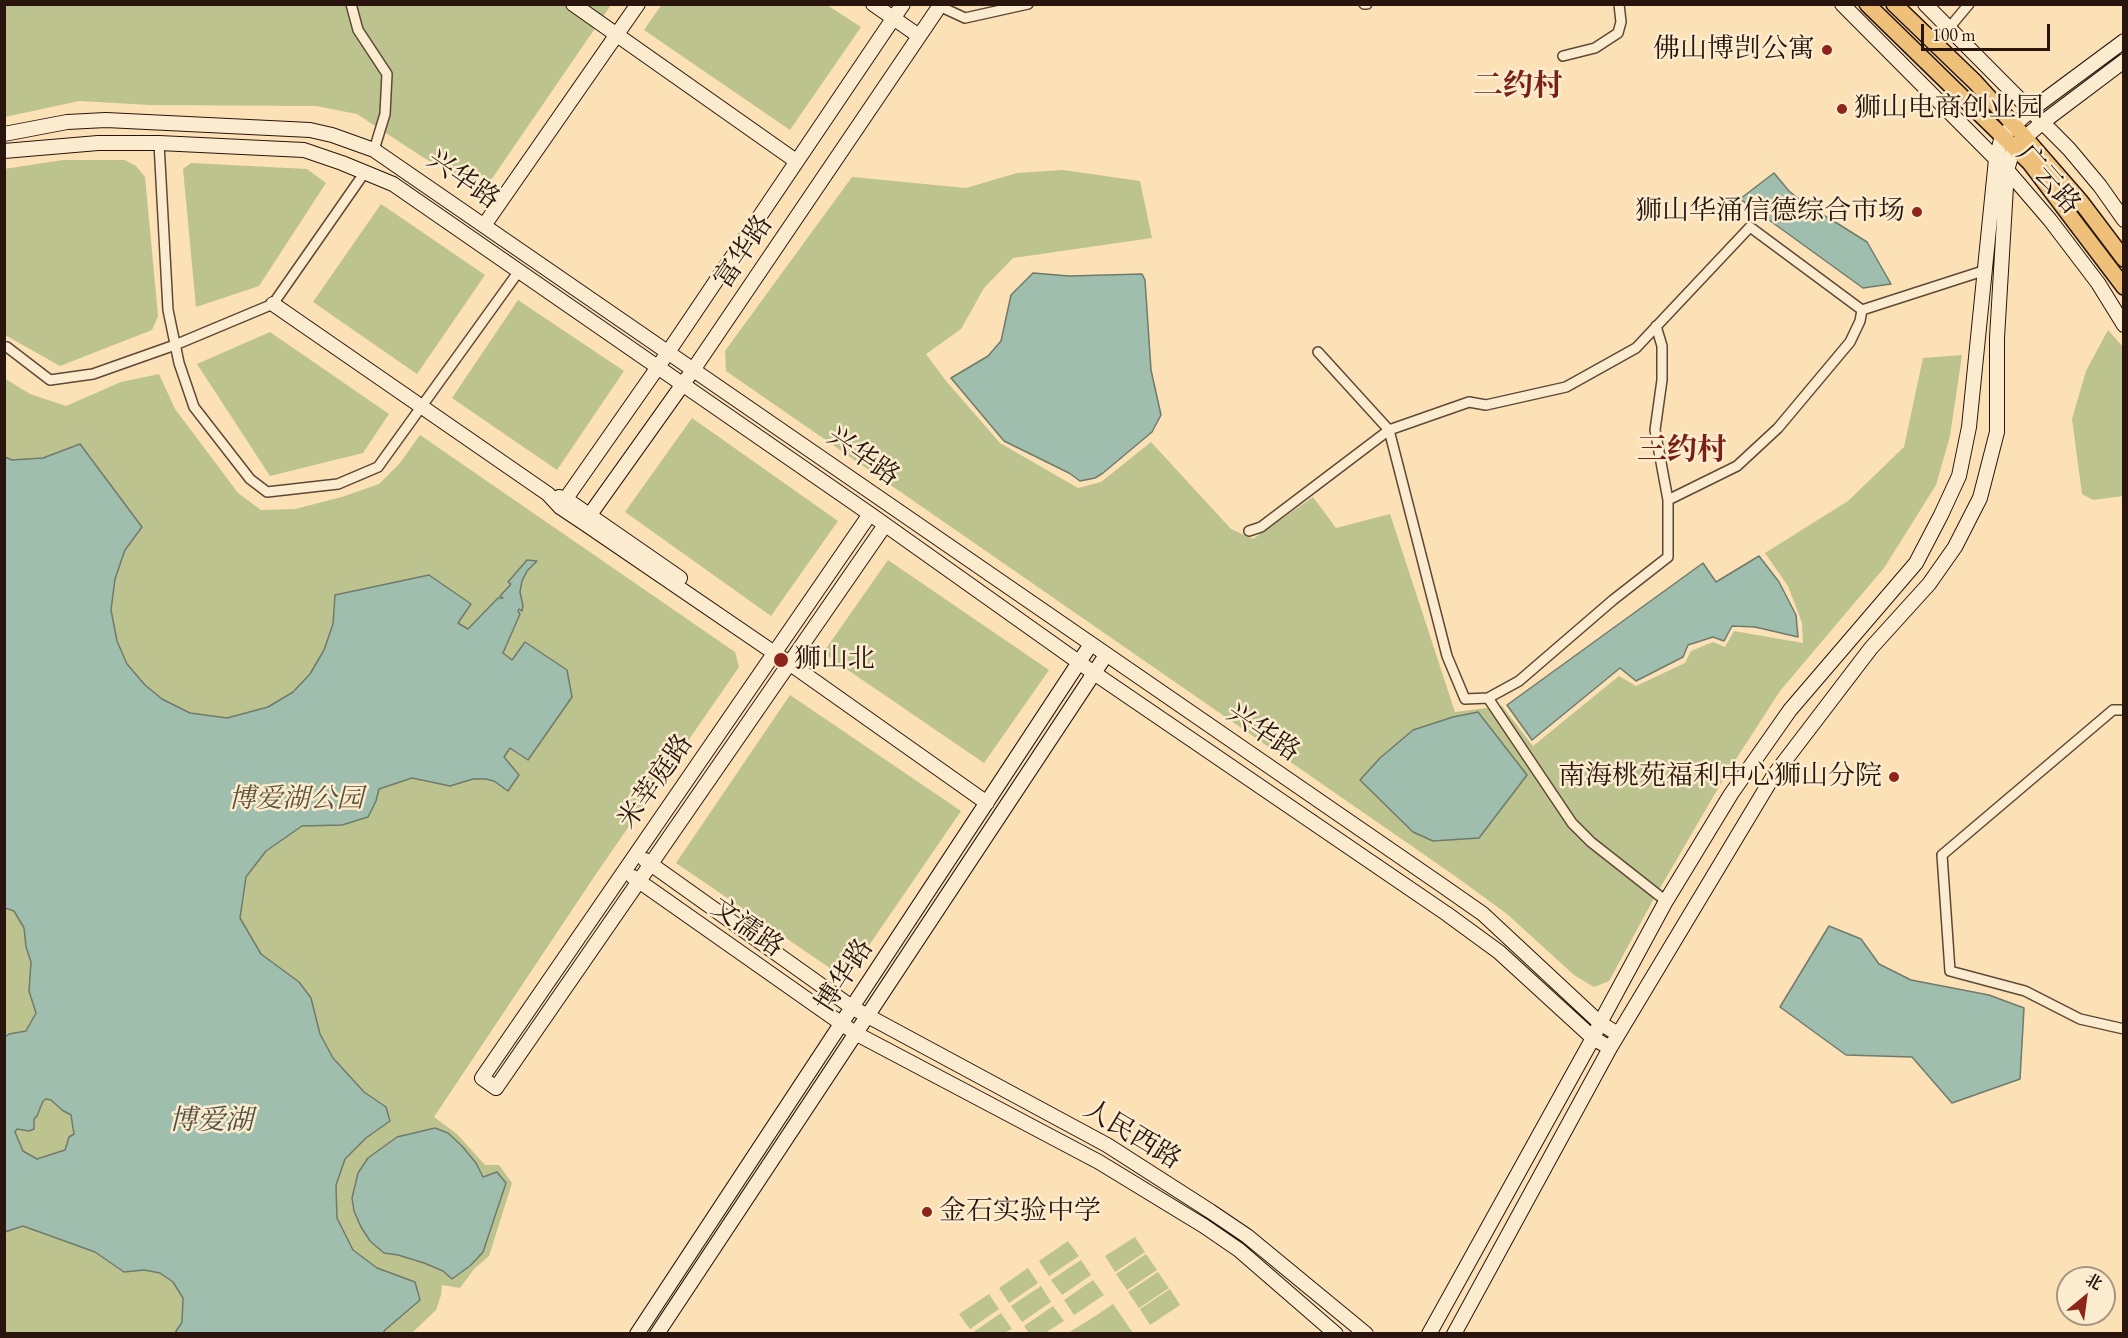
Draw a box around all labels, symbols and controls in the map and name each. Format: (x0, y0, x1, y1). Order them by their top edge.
scale bar (1924, 12, 2053, 50)
text: 100 m (1932, 23, 1976, 46)
place label: 佛山博剀公寓 (1653, 34, 1815, 66)
marker: 佛山博剀公寓 (1820, 43, 1834, 57)
district label: 二约村 (1473, 69, 1563, 105)
place label: 狮山电商创业园 (1854, 93, 2043, 125)
marker: 狮山电商创业园 (1835, 102, 1849, 116)
street label: 广云路 (2009, 139, 2087, 221)
street label: 兴华路 (421, 143, 505, 217)
place label: 狮山华涌信德综合市场 (1635, 196, 1905, 228)
marker: 狮山华涌信德综合市场 (1910, 205, 1924, 219)
street label: 富华路 (708, 209, 780, 295)
street label: 兴华路 (821, 420, 905, 494)
district label: 三约村 (1637, 433, 1727, 469)
place label: 狮山北 (794, 644, 875, 676)
marker: 狮山北 (772, 651, 790, 669)
street label: 兴华路 (1220, 697, 1306, 769)
street label: 米莘庭路 (612, 728, 700, 836)
place label: 南海桃苑福利中心狮山分院 (1558, 761, 1882, 793)
marker: 南海桃苑福利中心狮山分院 (1887, 770, 1901, 784)
park label: 博爱湖公园 (229, 784, 363, 816)
street label: 文濡路 (705, 891, 789, 965)
street label: 博华路 (809, 933, 881, 1019)
street label: 人民西路 (1077, 1093, 1187, 1177)
water label: 博爱湖 (169, 1104, 253, 1138)
place label: 金石实验中学 (939, 1196, 1101, 1228)
marker: 金石实验中学 (920, 1205, 934, 1219)
north arrow (2056, 1266, 2116, 1326)
text: 北 (2082, 1268, 2106, 1295)

